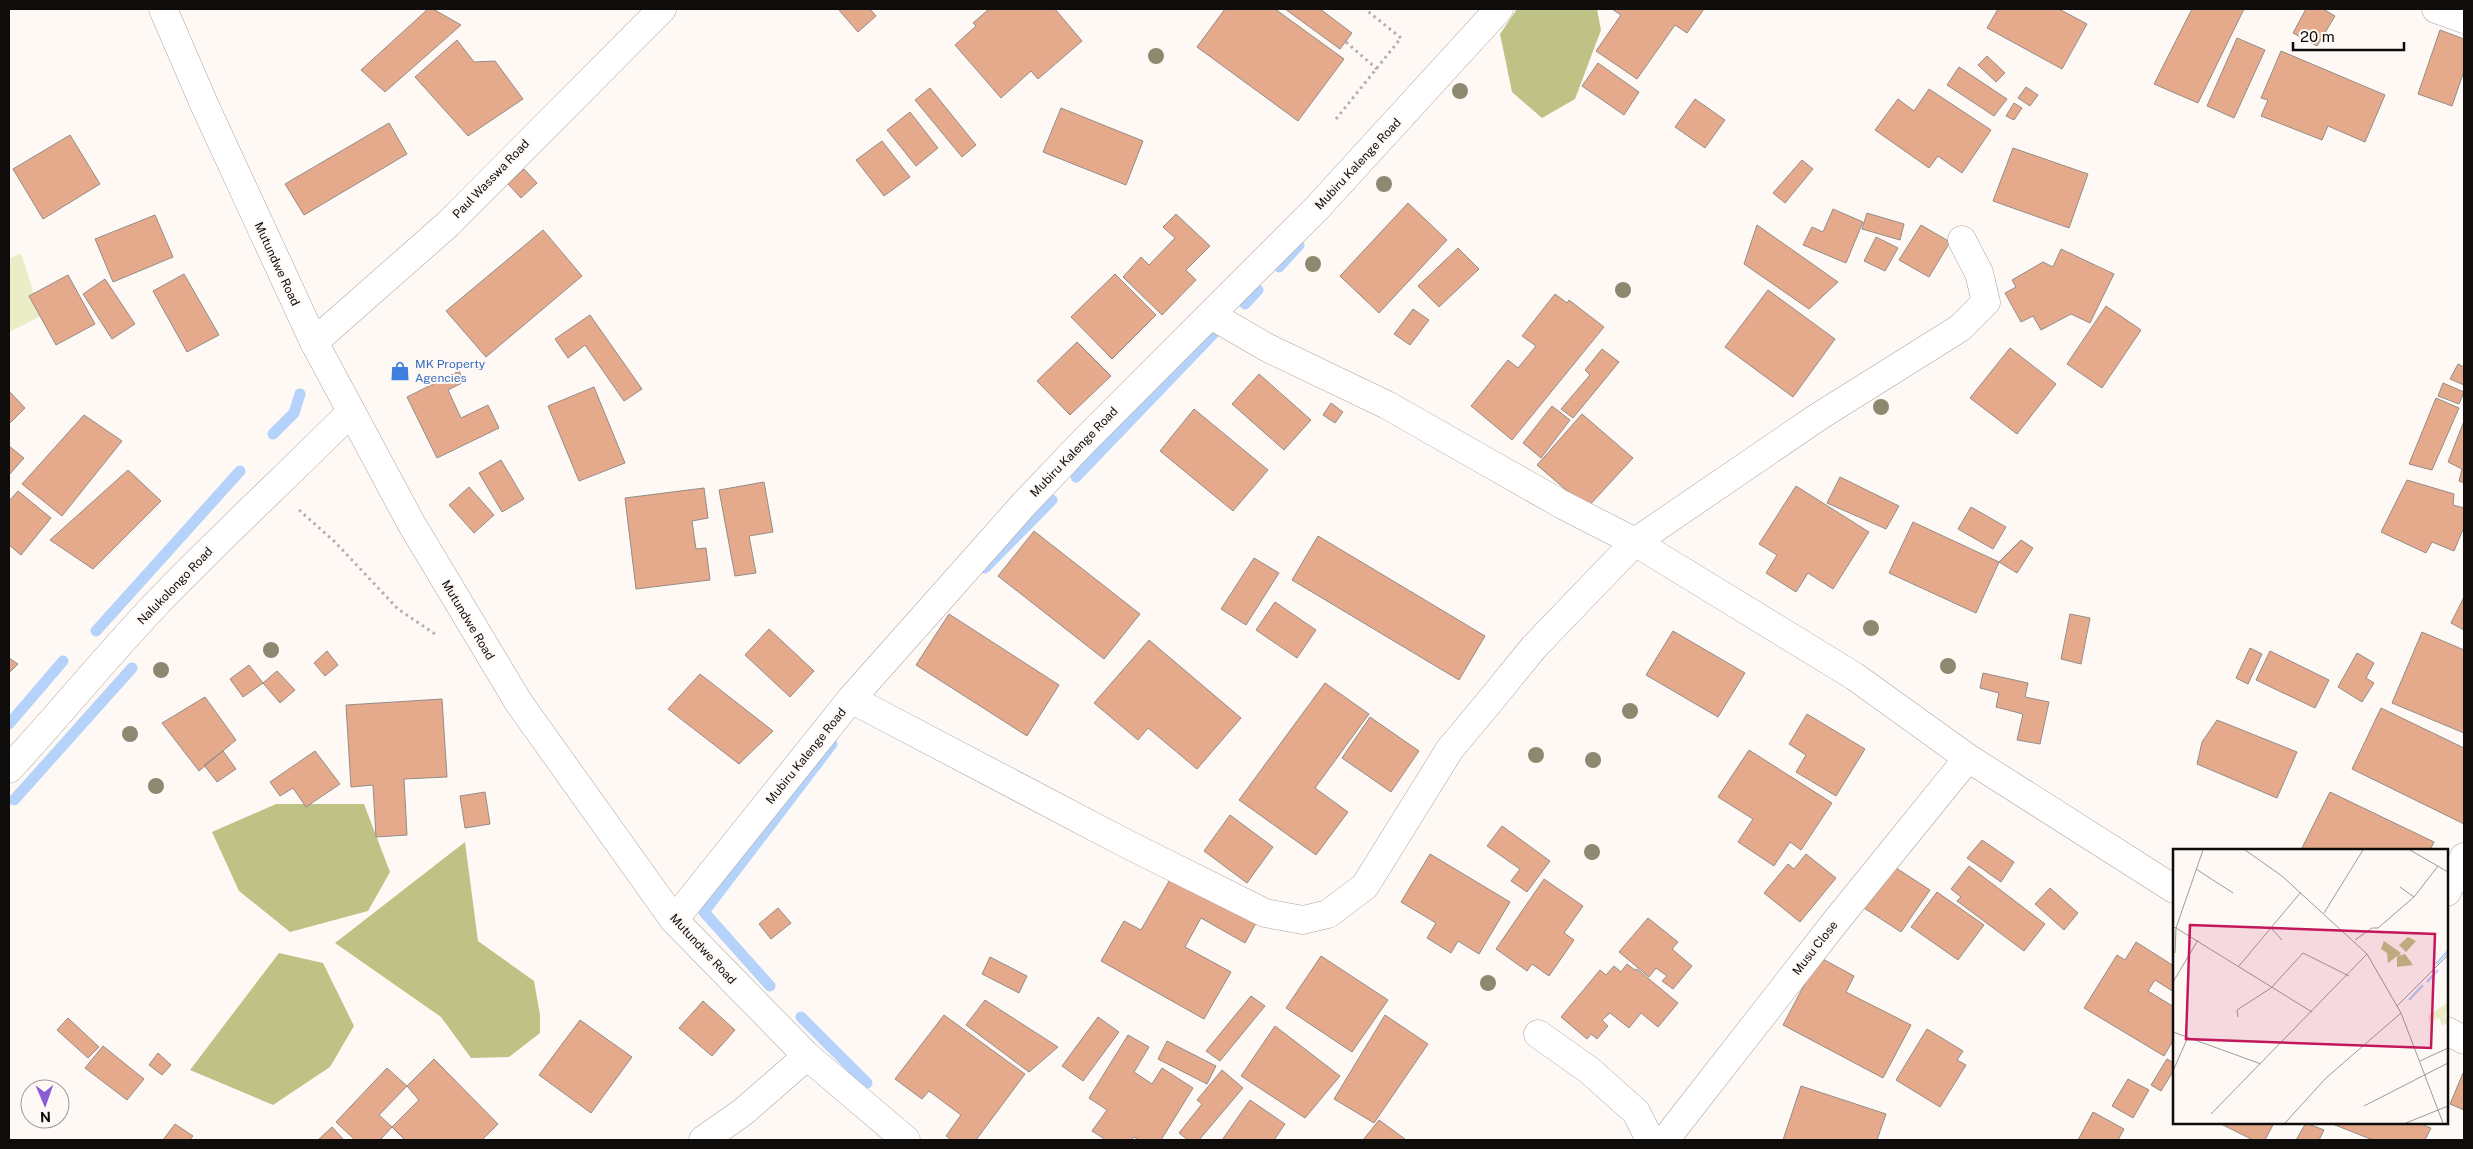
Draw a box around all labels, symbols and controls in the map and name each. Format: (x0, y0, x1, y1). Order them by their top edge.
scale bar (2293, 20, 2404, 52)
text: 20 m (2300, 28, 2335, 45)
street label: Mubiru Kalenge Road (1312, 116, 1404, 212)
street label: Paul Wasswa Road (450, 137, 532, 221)
street label: Mutundwe Road (252, 220, 302, 308)
place label: MK Property Agencies (415, 357, 486, 385)
shop icon: MK Property Agencies (389, 360, 411, 382)
street label: Mubiru Kalenge Road (1027, 404, 1121, 500)
street label: Nalukolongo Road (135, 545, 215, 627)
street label: Mutundwe Road (439, 578, 497, 662)
street label: Mubiru Kalenge Road (763, 705, 849, 807)
inset map (2173, 849, 2448, 1124)
street label: Mutundwe Road (667, 911, 739, 987)
street label: Musu Close (1790, 918, 1841, 978)
north arrow (20, 1079, 70, 1129)
text: N (40, 1109, 51, 1125)

